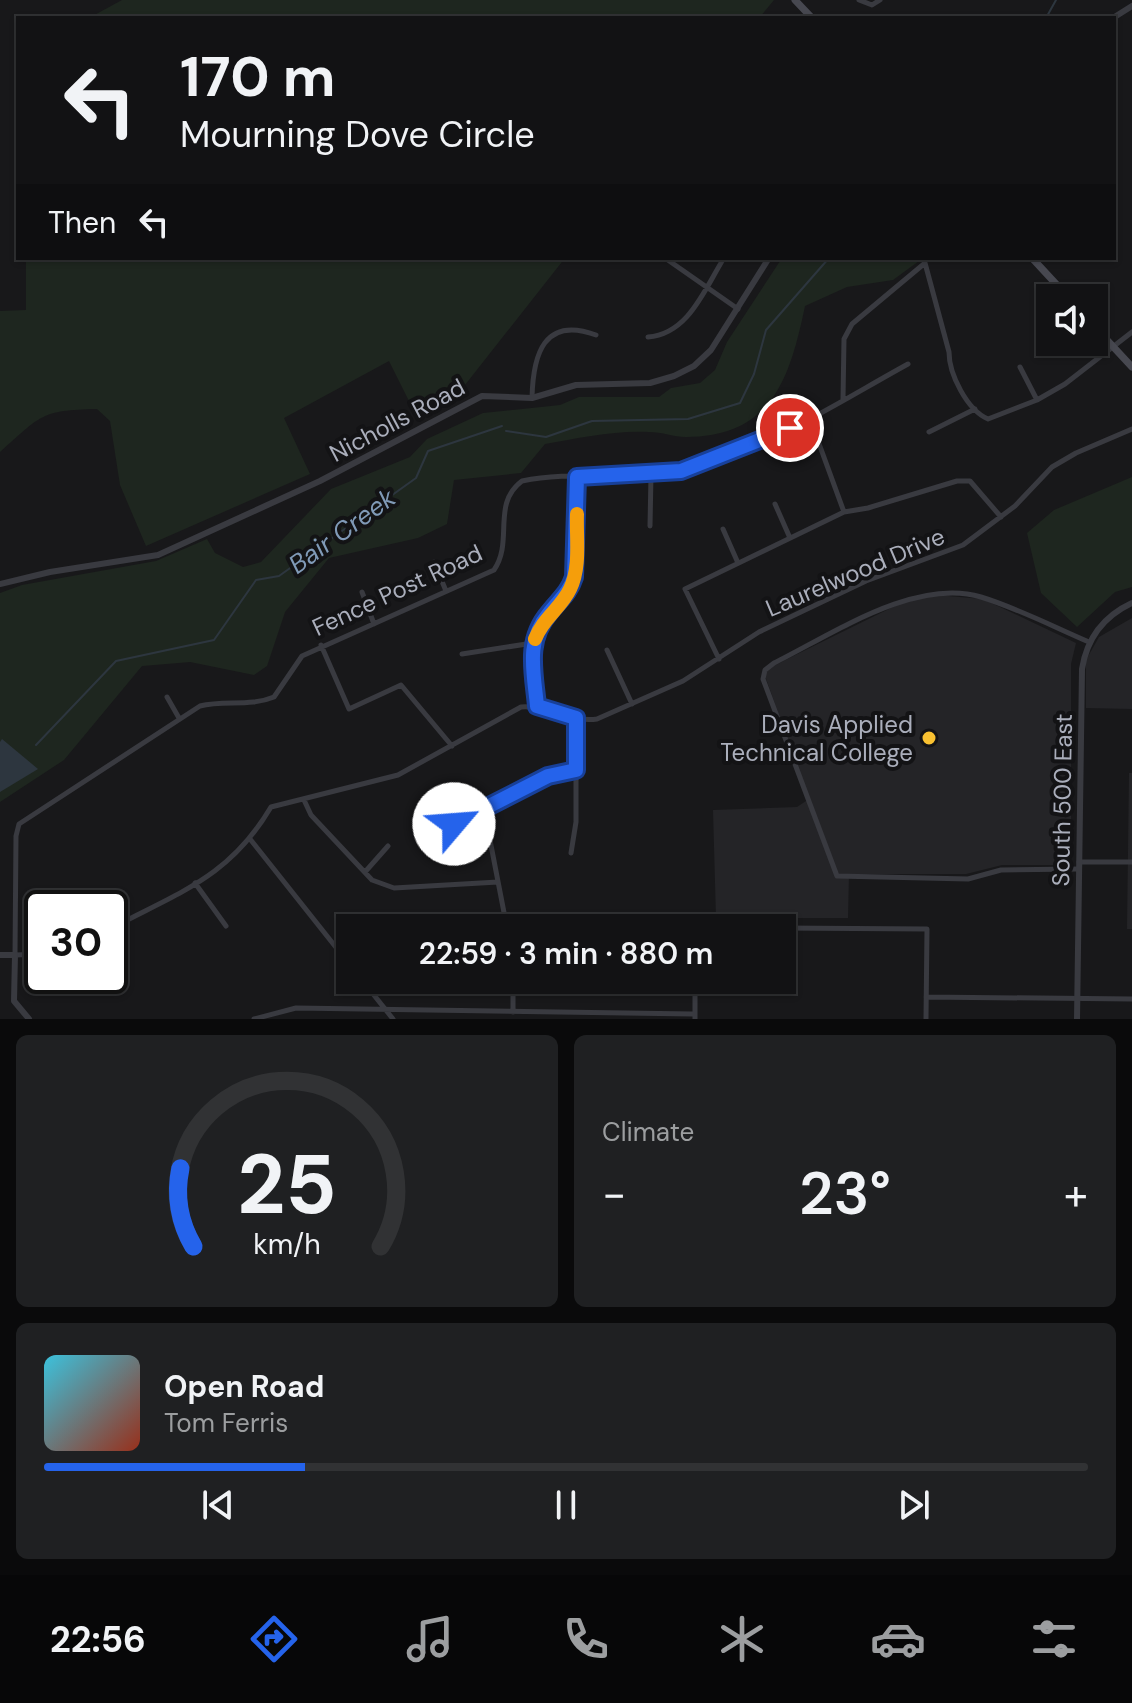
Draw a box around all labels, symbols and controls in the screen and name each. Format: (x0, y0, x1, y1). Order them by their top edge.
text: 170 m (180, 40, 335, 113)
icon: left (48, 48, 152, 152)
text: Mourning Dove Circle (180, 111, 535, 158)
icon: left (132, 200, 176, 244)
text: Then (48, 203, 116, 242)
map controls (1036, 284, 1108, 356)
button: sound (1036, 284, 1108, 356)
street label: Nicholls Road (324, 371, 470, 469)
pin (756, 394, 824, 462)
icon: arrive (768, 406, 812, 450)
water label: Bair Creek (282, 480, 403, 581)
street label: Laurelwood Drive (761, 520, 949, 624)
street label: Fence Post Road (307, 537, 487, 643)
place label: Davis Applied Technical College (720, 709, 913, 768)
street label: South 500 East (1045, 713, 1079, 887)
marker: Davis Applied Technical College (920, 729, 938, 747)
position arrow (412, 782, 496, 866)
speed limit sign: 30 (24, 890, 128, 994)
text: 22:59 · 3 min · 880 m (419, 934, 713, 973)
text: Climate (602, 1115, 694, 1149)
text: 25 (237, 1130, 337, 1239)
text: 23° (799, 1154, 891, 1233)
text: − (602, 1165, 626, 1223)
text: + (1064, 1165, 1088, 1223)
text: km/h (253, 1226, 321, 1263)
text: Open Road (164, 1367, 324, 1406)
text: Tom Ferris (164, 1406, 288, 1440)
icon: previous (196, 1483, 240, 1527)
icon: pause (544, 1483, 588, 1527)
icon: next (892, 1483, 936, 1527)
icon: directions (246, 1611, 302, 1667)
icon: music (402, 1611, 458, 1667)
icon: phone (558, 1611, 614, 1667)
icon: climate (714, 1611, 770, 1667)
icon: car (870, 1611, 926, 1667)
icon: filters (1026, 1611, 1082, 1667)
text: 22:56 (50, 1616, 146, 1663)

